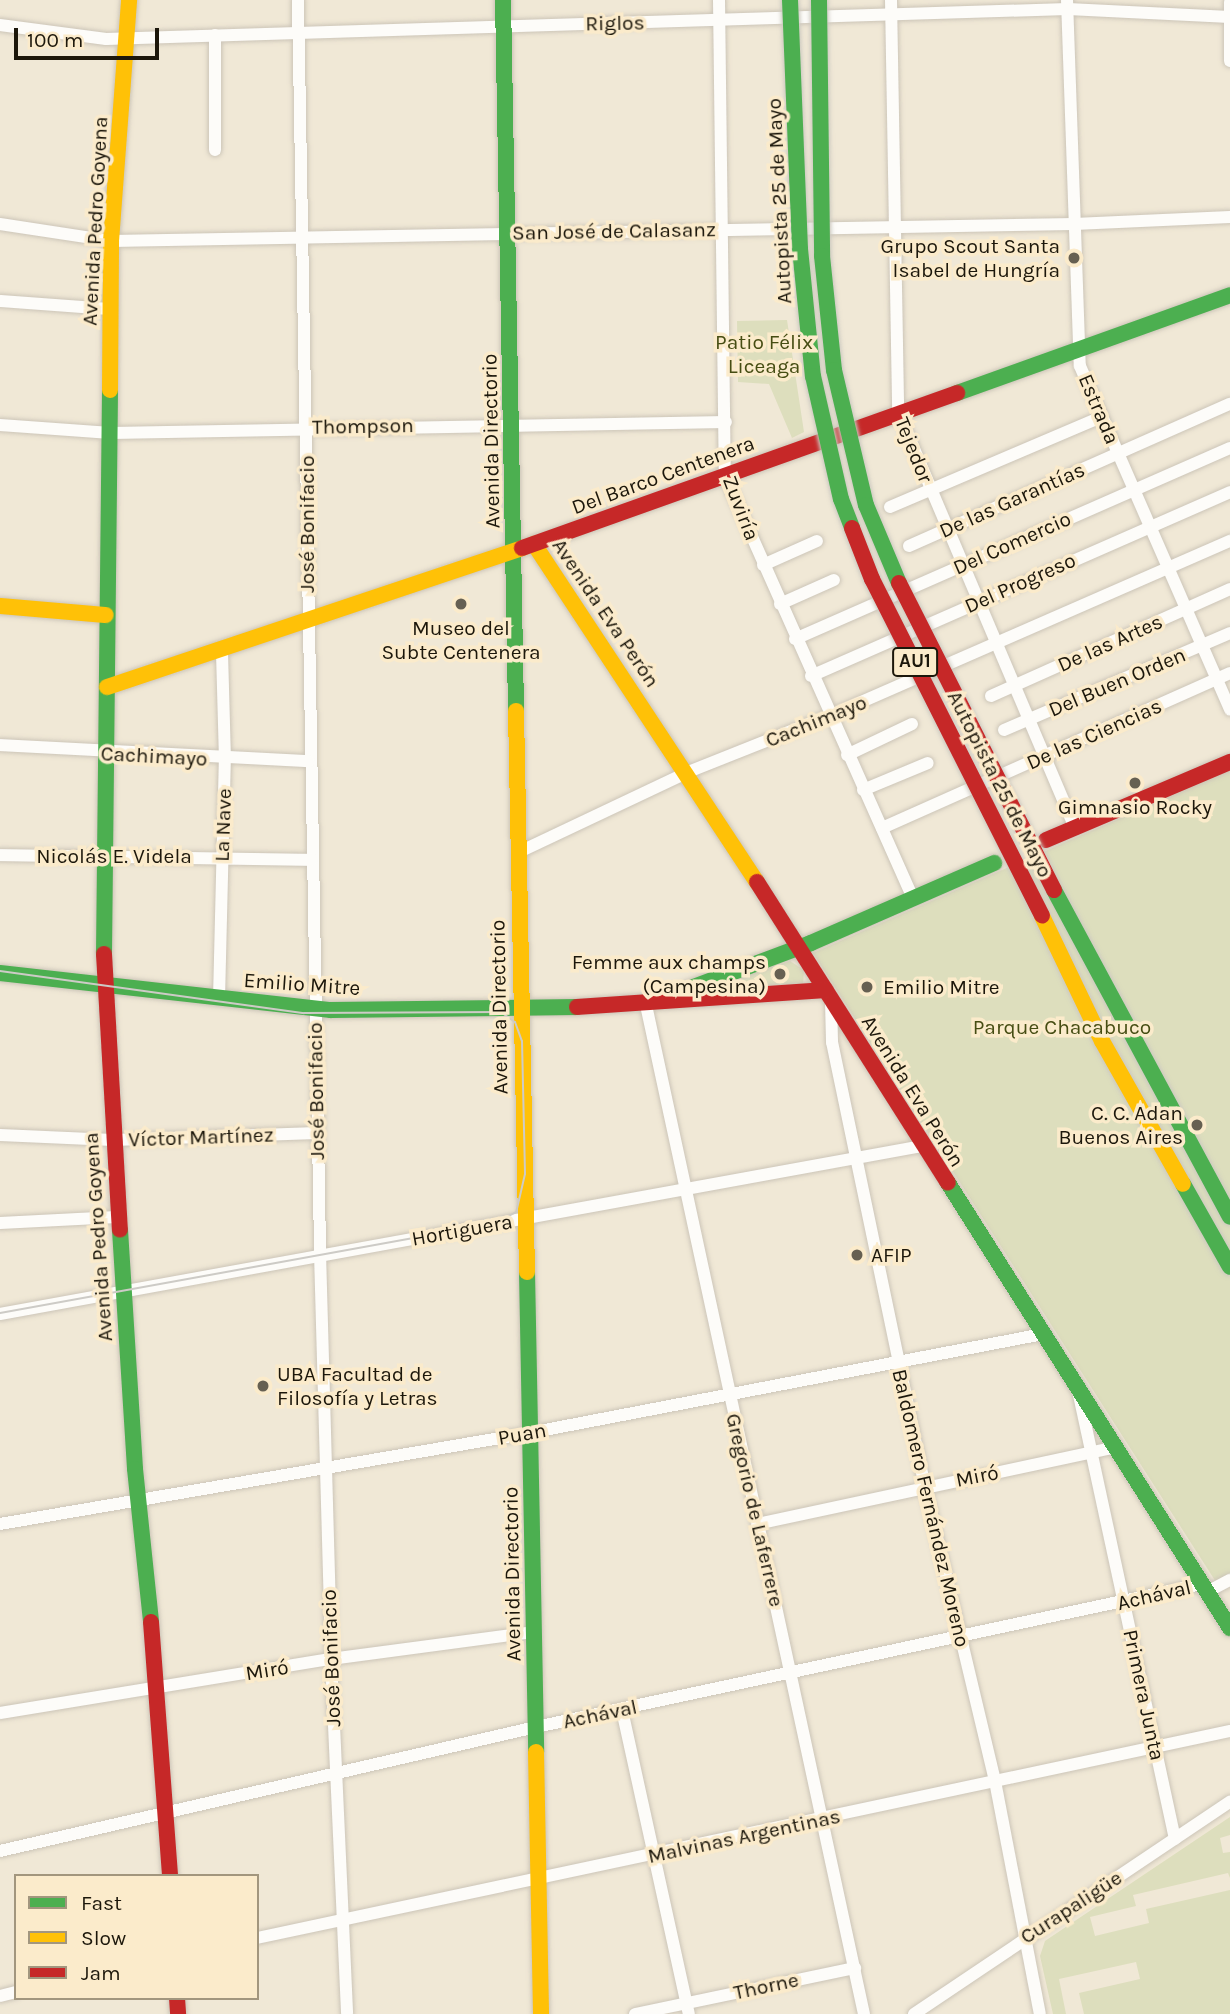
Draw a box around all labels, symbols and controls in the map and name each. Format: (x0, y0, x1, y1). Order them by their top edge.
street label: Riglos (585, 10, 645, 36)
scale bar (18, 14, 163, 58)
text: 100 m (27, 28, 84, 52)
street label: Autopista 25 de Mayo (761, 97, 797, 305)
street label: Avenida Pedro Goyena (77, 116, 113, 326)
street label: San José de Calasanz (512, 217, 716, 245)
place label: Grupo Scout Santa Isabel de Hungría (880, 233, 1060, 283)
marker: Grupo Scout Santa Isabel de Hungría (1066, 250, 1082, 266)
park label: Patio Félix Liceaga (715, 329, 813, 379)
street label: Avenida Directorio (477, 353, 505, 529)
street label: Estrada (1073, 370, 1125, 448)
street label: Thompson (312, 413, 414, 439)
street label: Tejedor (889, 413, 939, 487)
street label: Del Barco Centenera (568, 430, 758, 520)
street label: José Bonifacio (294, 455, 320, 593)
street label: De las Garantías (935, 457, 1089, 543)
street label: Zuviría (717, 472, 765, 544)
street label: Del Comercio (949, 506, 1075, 580)
street label: Avenida Eva Perón (547, 534, 665, 692)
street label: Del Progreso (961, 547, 1079, 619)
marker: Museo del Subte Centenera (453, 596, 469, 612)
street label: De las Artes (1054, 609, 1166, 677)
place label: Museo del Subte Centenera (381, 615, 541, 665)
street label: Del Buen Orden (1045, 642, 1189, 722)
road number: AU1 (890, 646, 940, 678)
street label: Autopista 25 de Mayo (942, 687, 1058, 881)
street label: Cachimayo (762, 689, 870, 753)
street label: De las Ciencias (1022, 693, 1166, 775)
street label: Cachimayo (100, 741, 208, 771)
marker: Gimnasio Rocky (1127, 775, 1143, 791)
street label: La Nave (209, 788, 237, 862)
place label: Gimnasio Rocky (1058, 794, 1212, 820)
street label: Nicolás E. Videla (36, 843, 192, 869)
street label: Avenida Directorio (485, 919, 513, 1095)
place label: Femme aux champs (Campesina) (572, 949, 766, 999)
marker: Femme aux champs (Campesina) (772, 966, 788, 982)
street label: Emilio Mitre (243, 967, 361, 1001)
place label: Emilio Mitre (883, 974, 1000, 1000)
marker: Emilio Mitre (857, 977, 877, 997)
street label: Avenida Eva Perón (856, 1011, 970, 1171)
park label: Parque Chacabuco (973, 1014, 1151, 1040)
street label: José Bonifacio (302, 1022, 330, 1160)
place label: C. C. Adan Buenos Aires (1059, 1100, 1183, 1150)
marker: C. C. Adan Buenos Aires (1189, 1117, 1205, 1133)
street label: Víctor Martínez (128, 1122, 274, 1152)
street label: Avenida Pedro Goyena (78, 1132, 118, 1342)
street label: Hortiguera (410, 1209, 514, 1251)
place label: AFIP (871, 1242, 912, 1268)
marker: AFIP (849, 1247, 865, 1263)
place label: UBA Facultad de Filosofía y Letras (277, 1361, 438, 1411)
street label: Baldomero Fernández Moreno (887, 1367, 975, 1649)
marker: UBA Facultad de Filosofía y Letras (255, 1378, 271, 1394)
street label: Gregorio de Laferrere (721, 1411, 789, 1609)
street label: Puan (496, 1417, 548, 1451)
street label: Miró (953, 1460, 1001, 1492)
street label: Avenida Directorio (498, 1486, 526, 1662)
street label: Achával (1115, 1574, 1193, 1616)
street label: José Bonifacio (316, 1589, 346, 1727)
street label: Primera Junta (1118, 1627, 1170, 1763)
street label: Miró (244, 1654, 290, 1686)
street label: Achával (561, 1694, 639, 1734)
street label: Malvinas Argentinas (645, 1803, 843, 1869)
street label: Curapaligüe (1015, 1865, 1127, 1949)
legend (14, 1874, 259, 2000)
text: Fast (81, 1891, 122, 1915)
text: Slow (81, 1926, 126, 1950)
text: Jam (81, 1961, 121, 1985)
street label: Thorne (731, 1967, 801, 2005)

